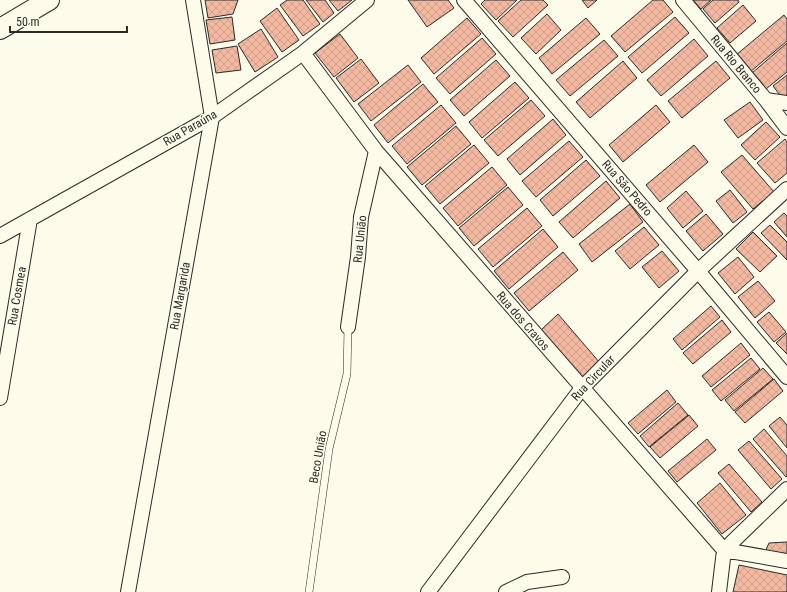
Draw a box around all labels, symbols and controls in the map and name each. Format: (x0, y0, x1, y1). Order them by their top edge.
scale bar (10, 8, 127, 34)
text: 50 m (16, 15, 40, 29)
street label: Rua Rio Branco (708, 32, 764, 96)
street label: Rua Paraúna (161, 107, 219, 149)
street label: Rua São Pedro (599, 157, 655, 219)
street label: Rua União (351, 215, 369, 263)
street label: Rua Margarida (167, 261, 193, 331)
street label: Rua Cosmea (5, 265, 29, 326)
street label: Rua dos Cravos (494, 289, 552, 353)
street label: Rua Circular (568, 352, 618, 404)
street label: Beco União (306, 429, 330, 485)

